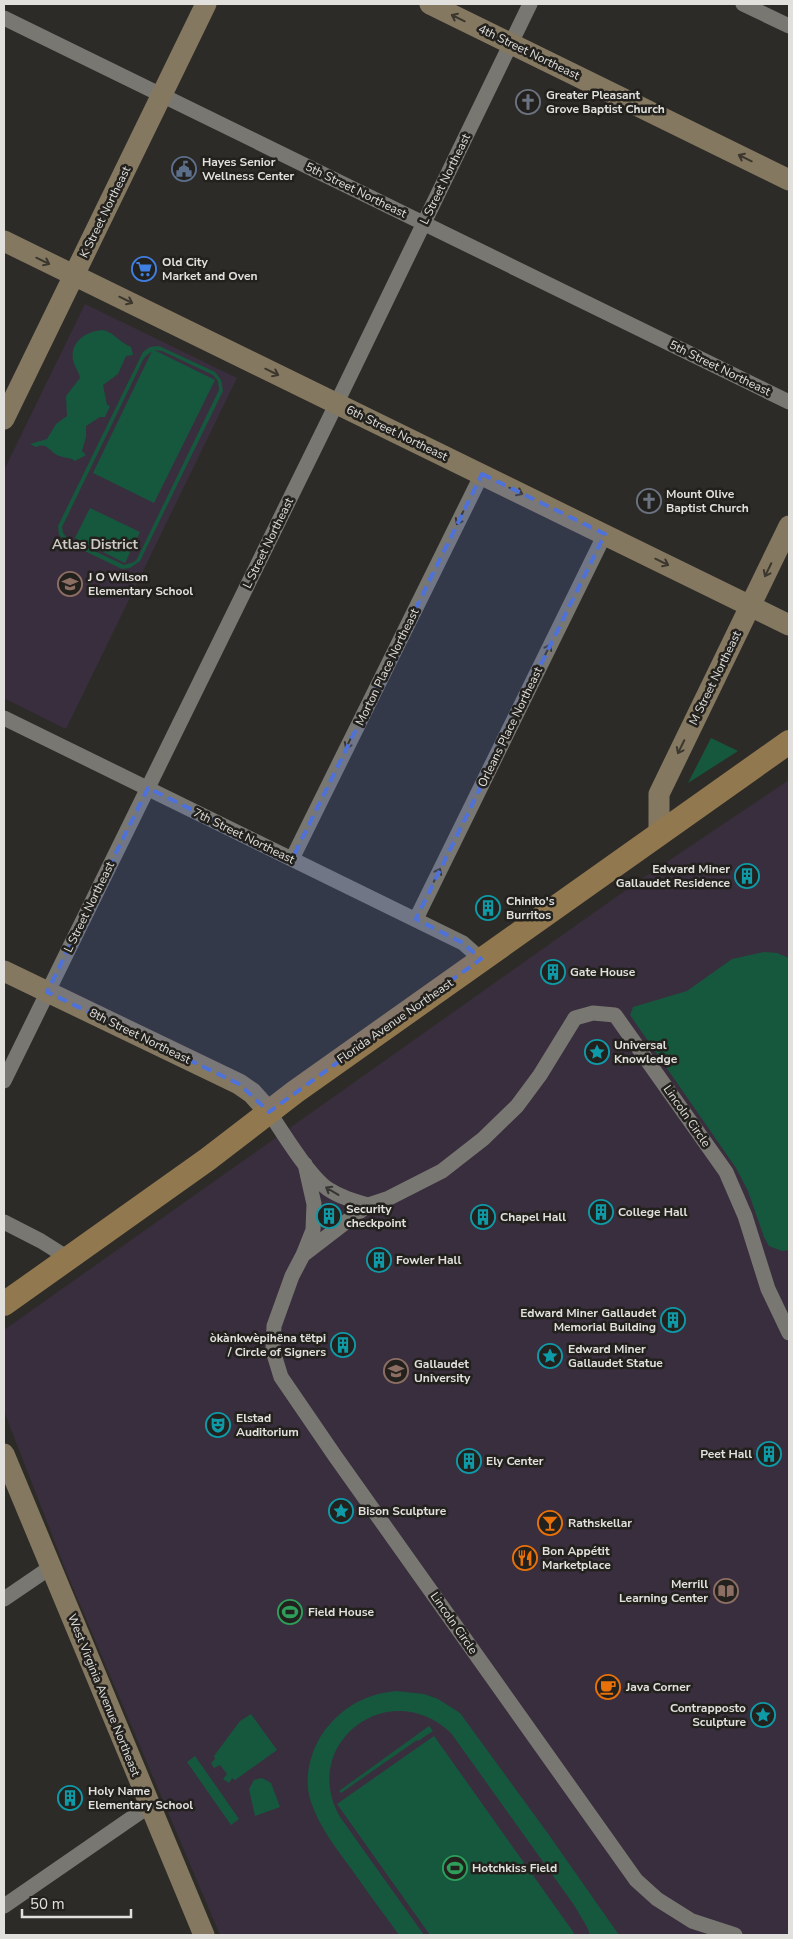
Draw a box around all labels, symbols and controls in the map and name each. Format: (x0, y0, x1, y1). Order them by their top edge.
one-way arrow (451, 13, 466, 22)
street label: 4th Street Northeast (476, 20, 583, 84)
place label: Greater Pleasant Grove Baptist Church (546, 87, 665, 117)
church icon: Greater Pleasant Grove Baptist Church (515, 89, 541, 115)
street label: L Street Northeast (416, 130, 474, 227)
one-way arrow (738, 153, 753, 163)
place label: Hayes Senior Wellness Center (202, 154, 295, 184)
public building icon: Hayes Senior Wellness Center (171, 156, 197, 182)
street label: 5th Street Northeast (303, 158, 410, 222)
street label: K Street Northeast (76, 163, 135, 261)
place label: Old City Market and Oven (162, 254, 258, 284)
one-way arrow (35, 256, 50, 266)
supermarket icon: Old City Market and Oven (131, 256, 157, 282)
one-way arrow (118, 296, 133, 305)
street label: 5th Street Northeast (667, 336, 774, 400)
one-way arrow (264, 368, 279, 377)
street label: 6th Street Northeast (344, 401, 451, 465)
one-way arrow (509, 486, 524, 496)
place label: Mount Olive Baptist Church (666, 486, 749, 516)
church icon: Mount Olive Baptist Church (636, 488, 662, 514)
street label: L Street Northeast (239, 494, 297, 591)
one-way arrow (455, 510, 464, 525)
district label: Atlas District (52, 535, 139, 554)
one-way arrow (655, 558, 670, 568)
one-way arrow (763, 562, 772, 577)
place label: J O Wilson Elementary School (87, 569, 193, 599)
school or university icon: J O Wilson Elementary School (57, 571, 83, 597)
street label: Morton Place Northeast (352, 605, 423, 728)
street label: M Street Northeast (685, 627, 745, 728)
one-way arrow (543, 644, 552, 659)
street label: Orleans Place Northeast (474, 664, 546, 790)
one-way arrow (344, 734, 353, 749)
one-way arrow (676, 739, 685, 754)
street label: 7th Street Northeast (191, 804, 298, 868)
street label: L Street Northeast (60, 858, 118, 955)
place label: Edward Miner Gallaudet Residence (616, 861, 730, 891)
building icon: Edward Miner Gallaudet Residence (734, 863, 760, 889)
one-way arrow (432, 868, 442, 883)
place label: Chinito's Burritos (506, 893, 555, 923)
building icon: Chinito's Burritos (475, 895, 501, 921)
building icon: Gate House (540, 959, 566, 985)
place label: Gate House (570, 964, 636, 980)
street label: Florida Avenue Northeast (334, 974, 457, 1067)
street label: 8th Street Northeast (87, 1004, 194, 1068)
place label: Universal Knowledge (614, 1037, 678, 1067)
place icon: Universal Knowledge (584, 1039, 610, 1065)
street label: Lincoln Circle (660, 1082, 714, 1150)
one-way arrow (326, 1185, 340, 1195)
building icon: College Hall (588, 1199, 614, 1225)
place label: Security checkpoint (346, 1201, 406, 1231)
building icon: Security checkpoint (316, 1203, 342, 1229)
building icon: Chapel Hall (470, 1204, 496, 1230)
place label: College Hall (618, 1204, 687, 1220)
place label: Chapel Hall (500, 1209, 566, 1225)
building icon: Fowler Hall (366, 1247, 392, 1273)
place label: Fowler Hall (396, 1252, 461, 1268)
place label: Edward Miner Gallaudet Memorial Building (520, 1305, 656, 1335)
building icon: Edward Miner Gallaudet Memorial Building (660, 1307, 686, 1333)
place label: òkànkwèpihëna tëtpi / Circle of Signers (210, 1330, 326, 1360)
building icon: òkànkwèpihëna tëtpi / Circle of Signers (330, 1332, 356, 1358)
place label: Edward Miner Gallaudet Statue (568, 1341, 663, 1371)
place icon: Edward Miner Gallaudet Statue (537, 1343, 563, 1369)
place label: Gallaudet University (414, 1356, 471, 1386)
school or university icon: Gallaudet University (383, 1358, 409, 1384)
place label: Elstad Auditorium (236, 1410, 299, 1440)
theatre icon: Elstad Auditorium (205, 1412, 231, 1438)
building icon: Peet Hall (756, 1441, 782, 1467)
place label: Peet Hall (700, 1446, 752, 1462)
building icon: Ely Center (456, 1448, 482, 1474)
place label: Ely Center (486, 1453, 544, 1469)
place icon: Bison Sculpture (328, 1498, 354, 1524)
place label: Bison Sculpture (358, 1503, 447, 1519)
bar icon: Rathskellar (537, 1510, 563, 1536)
place label: Rathskellar (568, 1515, 632, 1531)
place label: Bon Appétit Marketplace (542, 1543, 611, 1573)
restaurant icon: Bon Appétit Marketplace (512, 1545, 538, 1571)
place label: Merrill Learning Center (619, 1576, 708, 1606)
library icon: Merrill Learning Center (713, 1578, 739, 1604)
street label: Lincoln Circle (427, 1589, 481, 1657)
sports icon: Field House (277, 1599, 303, 1625)
place label: Field House (308, 1604, 375, 1620)
street label: West Virginia Avenue Northeast (64, 1611, 144, 1779)
cafe icon: Java Corner (595, 1674, 621, 1700)
place label: Java Corner (625, 1679, 691, 1695)
place label: Contrapposto Sculpture (670, 1700, 746, 1730)
place icon: Contrapposto Sculpture (750, 1702, 776, 1728)
place label: Holy Name Elementary School (88, 1783, 193, 1813)
building icon: Holy Name Elementary School (57, 1785, 83, 1811)
sports icon: Hotchkiss Field (442, 1855, 468, 1881)
place label: Hotchkiss Field (472, 1860, 557, 1876)
scale bar (22, 1886, 131, 1918)
text: 50 m (30, 1894, 65, 1914)

